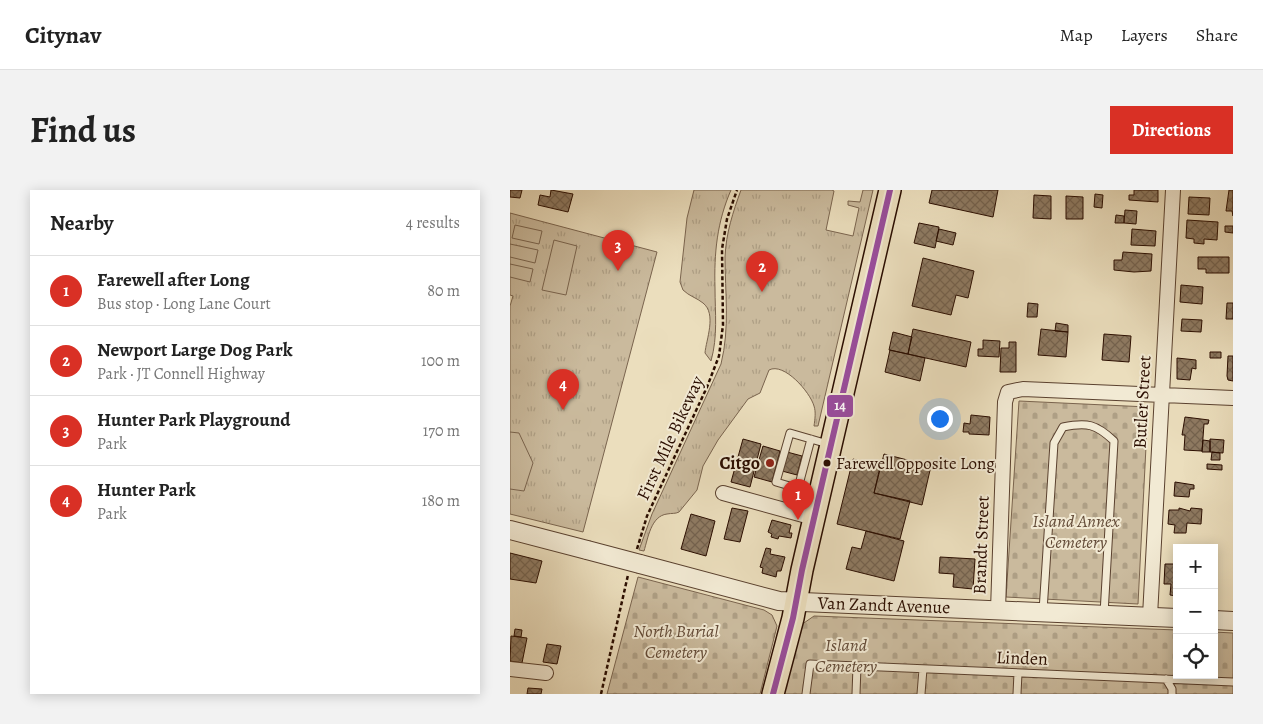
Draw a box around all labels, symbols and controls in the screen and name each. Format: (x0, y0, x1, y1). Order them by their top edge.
text: Citynav (25, 19, 101, 51)
text: Map (1060, 23, 1093, 47)
text: Layers (1121, 23, 1168, 47)
text: Share (1196, 23, 1238, 47)
text: Find us (30, 106, 136, 154)
button: Directions (1110, 106, 1233, 154)
text: Nearby (50, 209, 113, 237)
text: 4 results (406, 212, 460, 234)
pin: 3 (602, 230, 634, 271)
pin: 2 (746, 251, 778, 292)
text: Farewell after Long (97, 267, 250, 293)
text: 1 (63, 280, 69, 302)
text: 80 m (427, 280, 460, 302)
text: Bus stop · Long Lane Court (97, 293, 271, 315)
text: Newport Large Dog Park (97, 337, 293, 363)
text: 2 (62, 350, 70, 372)
text: 100 m (421, 350, 460, 372)
street label: Butler Street (1128, 355, 1156, 449)
text: Park · JT Connell Highway (97, 363, 265, 385)
pin: 4 (547, 369, 579, 410)
street label: First Mile Bikeway (631, 371, 710, 504)
line badge: 14 (826, 394, 854, 418)
text: 14 (834, 396, 846, 415)
your location (927, 406, 953, 432)
text: Hunter Park Playground (97, 407, 291, 433)
text: 3 (63, 420, 69, 442)
text: 170 m (423, 420, 460, 442)
text: Park (97, 433, 127, 455)
place label: Citgo (720, 451, 760, 475)
place label: Farewell opposite Long (836, 452, 995, 475)
marker: Citgo (764, 457, 776, 469)
marker: Farewell opposite Long (822, 458, 832, 468)
text: Hunter Park (97, 477, 195, 503)
pin: 1 (782, 479, 814, 520)
text: 4 (62, 490, 70, 512)
text: 180 m (422, 490, 460, 512)
street label: Brandt Street (967, 495, 995, 595)
text: Park (97, 503, 127, 525)
park label: Island Annex Cemetery (1032, 509, 1120, 554)
map controls (1173, 544, 1218, 679)
button: + (1173, 544, 1218, 589)
button: − (1173, 589, 1218, 634)
street label: Van Zandt Avenue (816, 591, 951, 619)
park label: North Burial Cemetery (633, 619, 719, 664)
park label: Island Cemetery (815, 633, 877, 678)
button: locate (1173, 634, 1218, 679)
street label: Linden (996, 645, 1048, 671)

